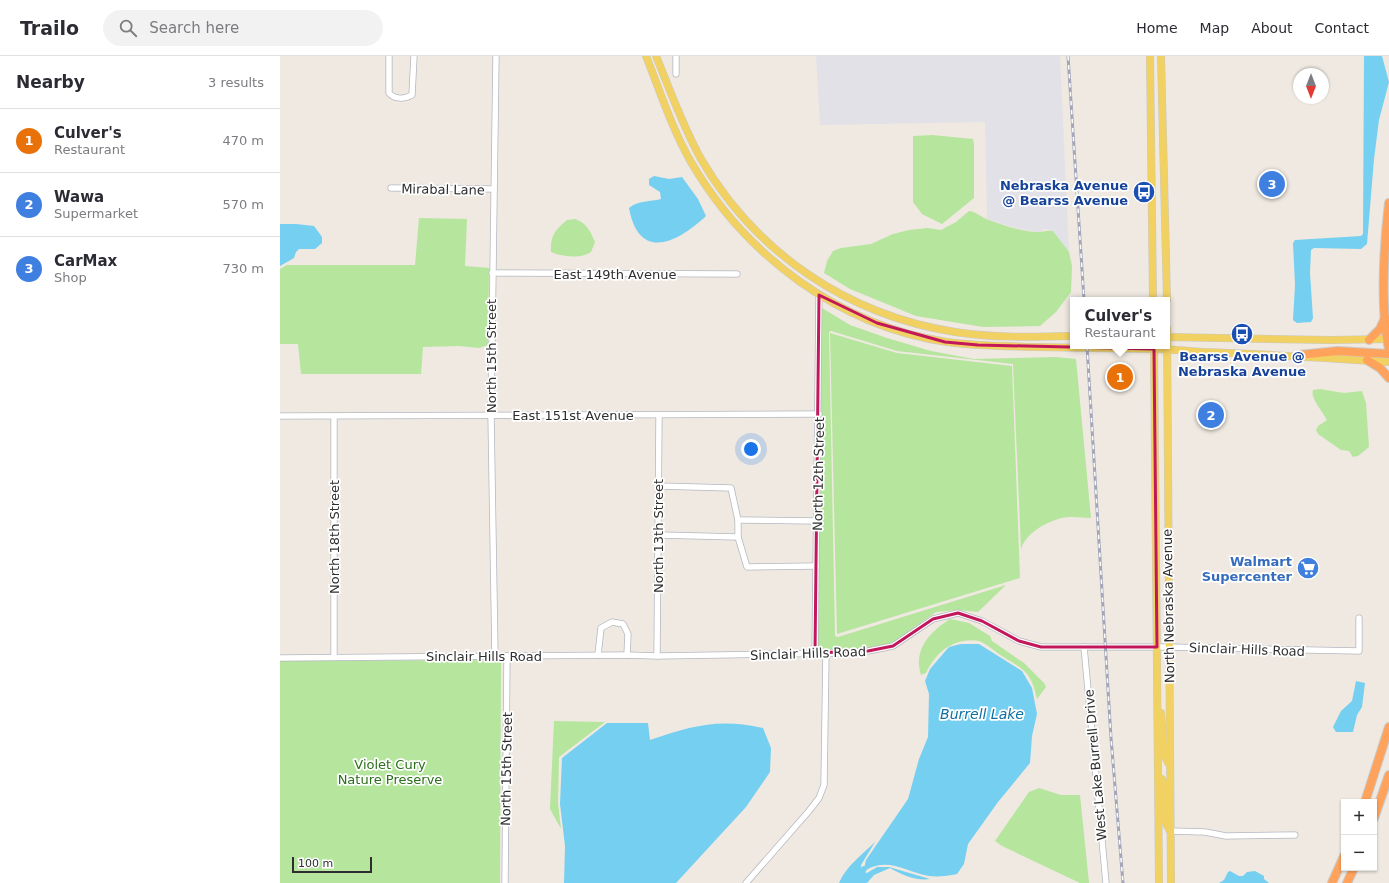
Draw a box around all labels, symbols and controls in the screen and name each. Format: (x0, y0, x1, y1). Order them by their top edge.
search box (103, 10, 383, 46)
text: Trailo (20, 17, 79, 39)
icon: search (117, 17, 139, 39)
text: Search here (149, 19, 239, 37)
text: Home (1136, 20, 1178, 36)
text: Map (1200, 20, 1229, 36)
text: About (1251, 20, 1293, 36)
text: Contact (1315, 20, 1369, 36)
north arrow (1293, 68, 1329, 104)
text: Nearby (16, 72, 85, 92)
text: 3 results (208, 75, 264, 90)
text: Culver's (54, 124, 122, 142)
text: 1 (24, 133, 34, 148)
text: 470 m (222, 133, 264, 148)
text: Restaurant (54, 142, 125, 157)
pin: 3 (1259, 169, 1285, 199)
place label: Nebraska Avenue @ Bearss Avenue (1000, 178, 1128, 208)
bus stop icon: Nebraska Avenue @ Bearss Avenue (1131, 179, 1157, 205)
street label: Mirabal Lane (401, 181, 485, 198)
text: Wawa (54, 188, 104, 206)
text: 2 (24, 197, 34, 212)
text: 570 m (222, 197, 264, 212)
text: Supermarket (54, 206, 138, 221)
text: CarMax (54, 252, 117, 270)
text: 3 (24, 261, 34, 276)
text: 730 m (222, 261, 264, 276)
street label: East 149th Avenue (554, 267, 676, 282)
text: Shop (54, 270, 87, 285)
popup (1070, 297, 1170, 349)
street label: North 15th Street (484, 299, 499, 413)
text: Culver's (1084, 307, 1152, 325)
bus stop icon: Bearss Avenue @ Nebraska Avenue (1229, 321, 1255, 347)
text: Restaurant (1084, 325, 1156, 340)
place label: Bearss Avenue @ Nebraska Avenue (1178, 349, 1306, 379)
pin: 1 (1107, 362, 1133, 392)
pin: 2 (1198, 400, 1224, 430)
street label: East 151st Avenue (512, 408, 634, 423)
street label: North 12th Street (810, 417, 827, 531)
your location (741, 439, 761, 459)
street label: North 13th Street (651, 479, 666, 593)
street label: North 18th Street (327, 480, 342, 594)
street label: North Nebraska Avenue (1160, 529, 1177, 683)
place label: Walmart Supercenter (1202, 554, 1293, 584)
supermarket icon: Walmart Supercenter (1295, 555, 1321, 581)
street label: Sinclair Hills Road (1189, 640, 1305, 659)
street label: Sinclair Hills Road (750, 644, 866, 663)
street label: Sinclair Hills Road (426, 649, 542, 664)
street label: West Lake Burrell Drive (1081, 689, 1110, 841)
water label: Burrell Lake (940, 706, 1024, 722)
street label: North 15th Street (498, 712, 515, 826)
park label: Violet Cury Nature Preserve (338, 757, 442, 787)
map controls (1341, 799, 1377, 871)
button: + (1341, 799, 1377, 835)
button: − (1341, 835, 1377, 871)
scale bar (292, 855, 372, 874)
text: 100 m (298, 857, 333, 870)

